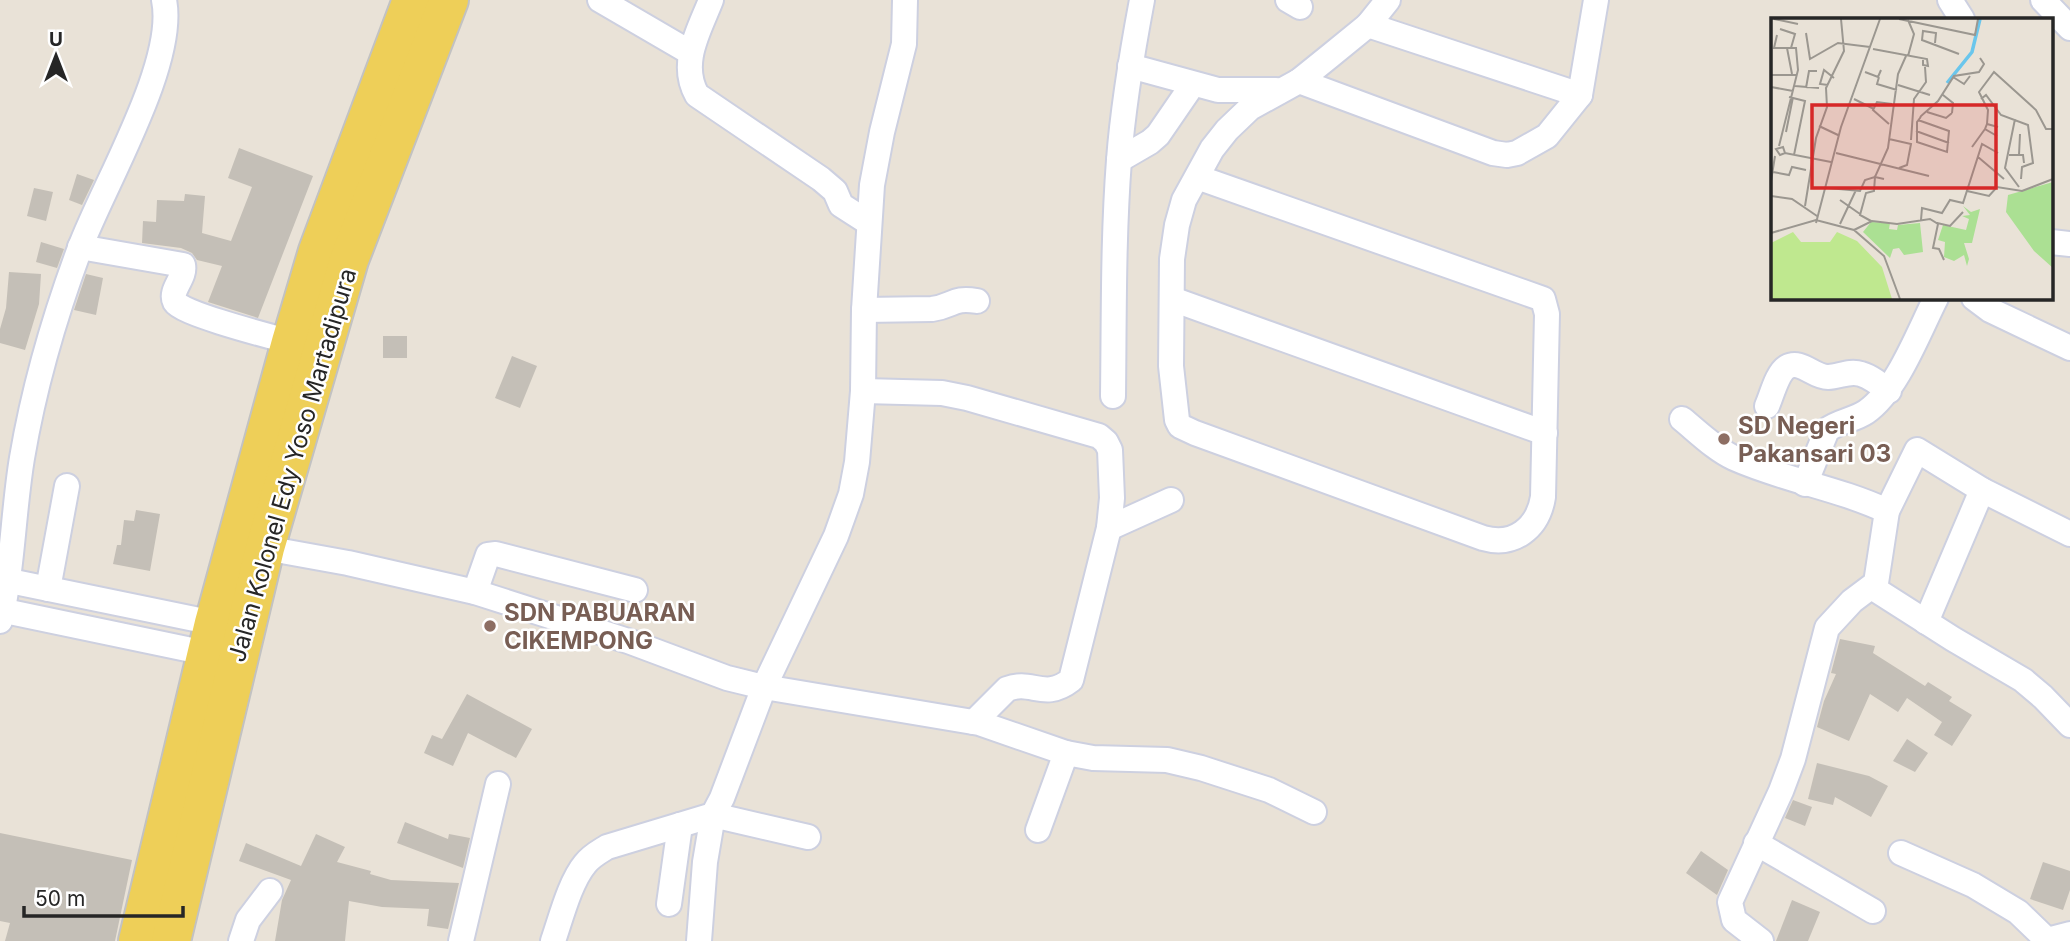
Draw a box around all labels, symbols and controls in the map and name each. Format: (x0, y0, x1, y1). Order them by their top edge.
inset map (1771, 18, 2052, 299)
north arrow (21, 21, 91, 91)
text: U (49, 28, 63, 51)
street label: Jalan Kolonel Edy Yoso Martadipura (222, 265, 362, 665)
place label: SD Negeri Pakansari 03 (1738, 411, 1891, 468)
marker: SD Negeri Pakansari 03 (1716, 431, 1732, 447)
place label: SDN PABUARAN CIKEMPONG (504, 598, 695, 655)
marker: SDN PABUARAN CIKEMPONG (482, 618, 498, 634)
scale bar (24, 874, 184, 918)
text: 50 m (35, 886, 85, 911)

